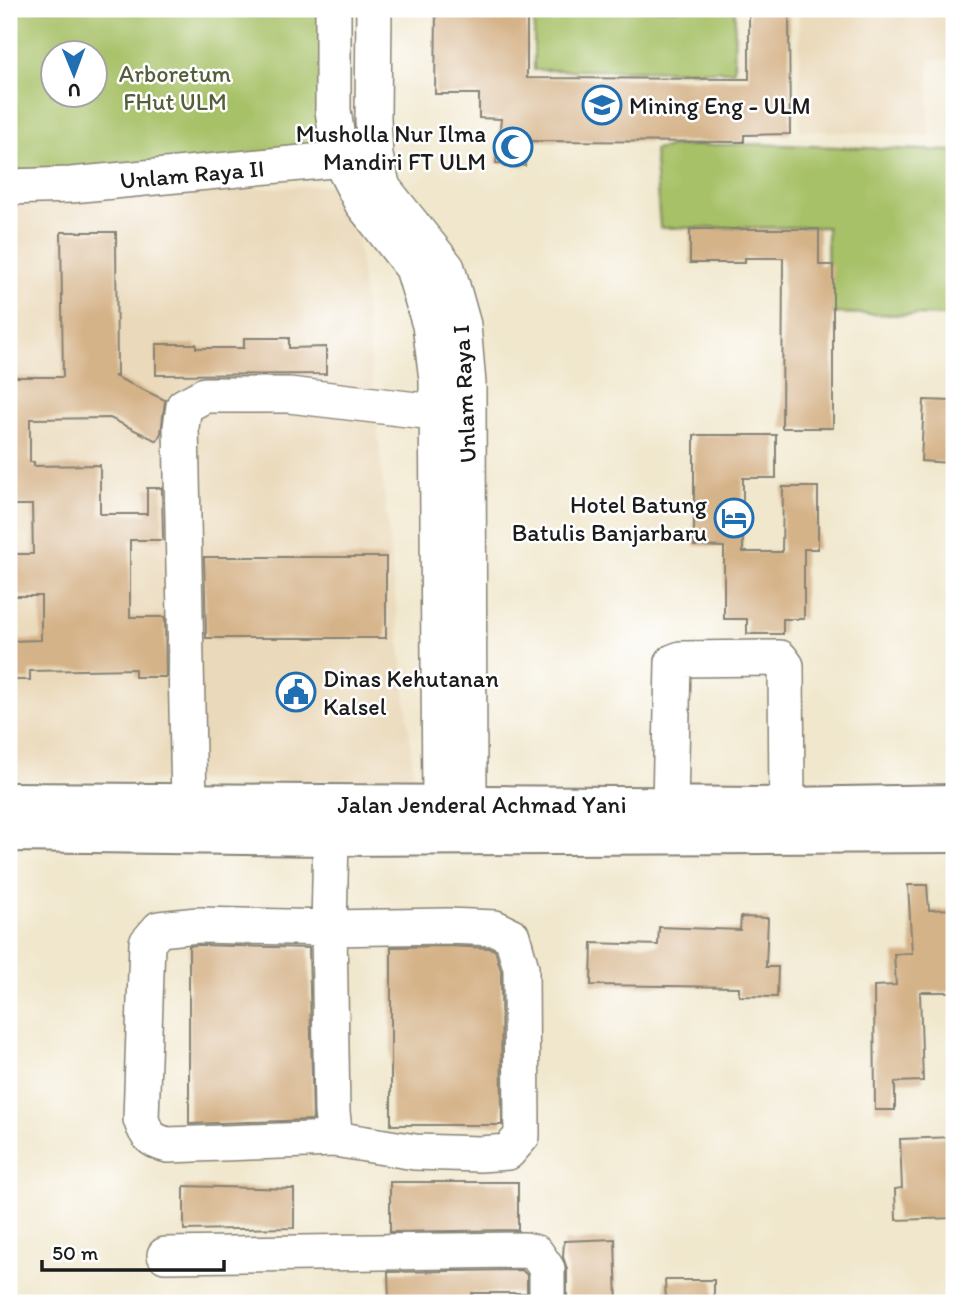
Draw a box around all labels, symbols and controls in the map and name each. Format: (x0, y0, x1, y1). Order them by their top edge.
north arrow (38, 38, 108, 108)
park label: Arboretum FHut ULM (119, 59, 231, 116)
text: U (68, 79, 81, 102)
school or university icon: Mining Eng - ULM (581, 84, 623, 126)
place label: Mining Eng - ULM (629, 91, 811, 120)
place label: Musholla Nur Ilma Mandiri FT ULM (296, 119, 486, 176)
mosque icon: Musholla Nur Ilma Mandiri FT ULM (492, 126, 534, 168)
street label: Unlam Raya II (119, 153, 265, 195)
street label: Unlam Raya I (446, 324, 482, 464)
place label: Hotel Batung Batulis Banjarbaru (512, 490, 708, 547)
hotel icon: Hotel Batung Batulis Banjarbaru (713, 497, 755, 539)
place label: Dinas Kehutanan Kalsel (323, 664, 499, 721)
public building icon: Dinas Kehutanan Kalsel (275, 671, 317, 713)
street label: Jalan Jenderal Achmad Yani (338, 790, 626, 819)
scale bar (42, 1228, 224, 1272)
text: 50 m (52, 1240, 99, 1265)

